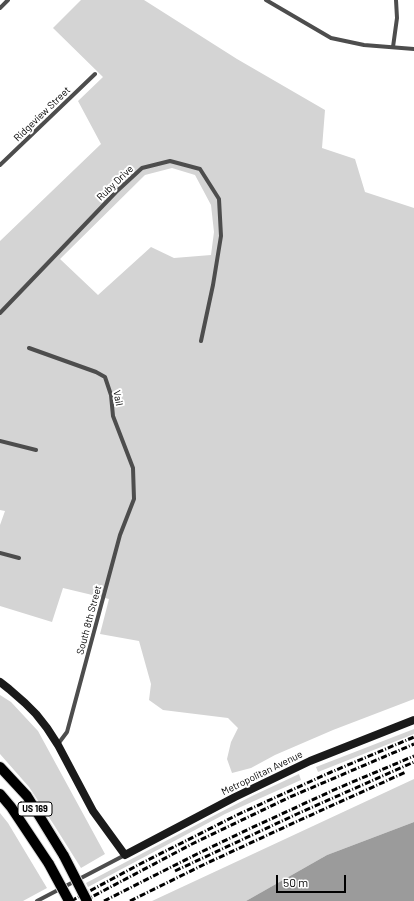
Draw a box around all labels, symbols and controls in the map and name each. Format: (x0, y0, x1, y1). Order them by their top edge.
street label: Ridgeview Street (11, 84, 73, 144)
street label: Ruby Drive (94, 163, 136, 203)
street label: Vail (111, 389, 125, 407)
street label: South 8th Street (74, 584, 104, 656)
street label: Metropolitan Avenue (219, 748, 305, 798)
road number: US 169 (18, 802, 52, 816)
scale bar (278, 867, 348, 893)
text: 50 m (283, 875, 308, 889)

